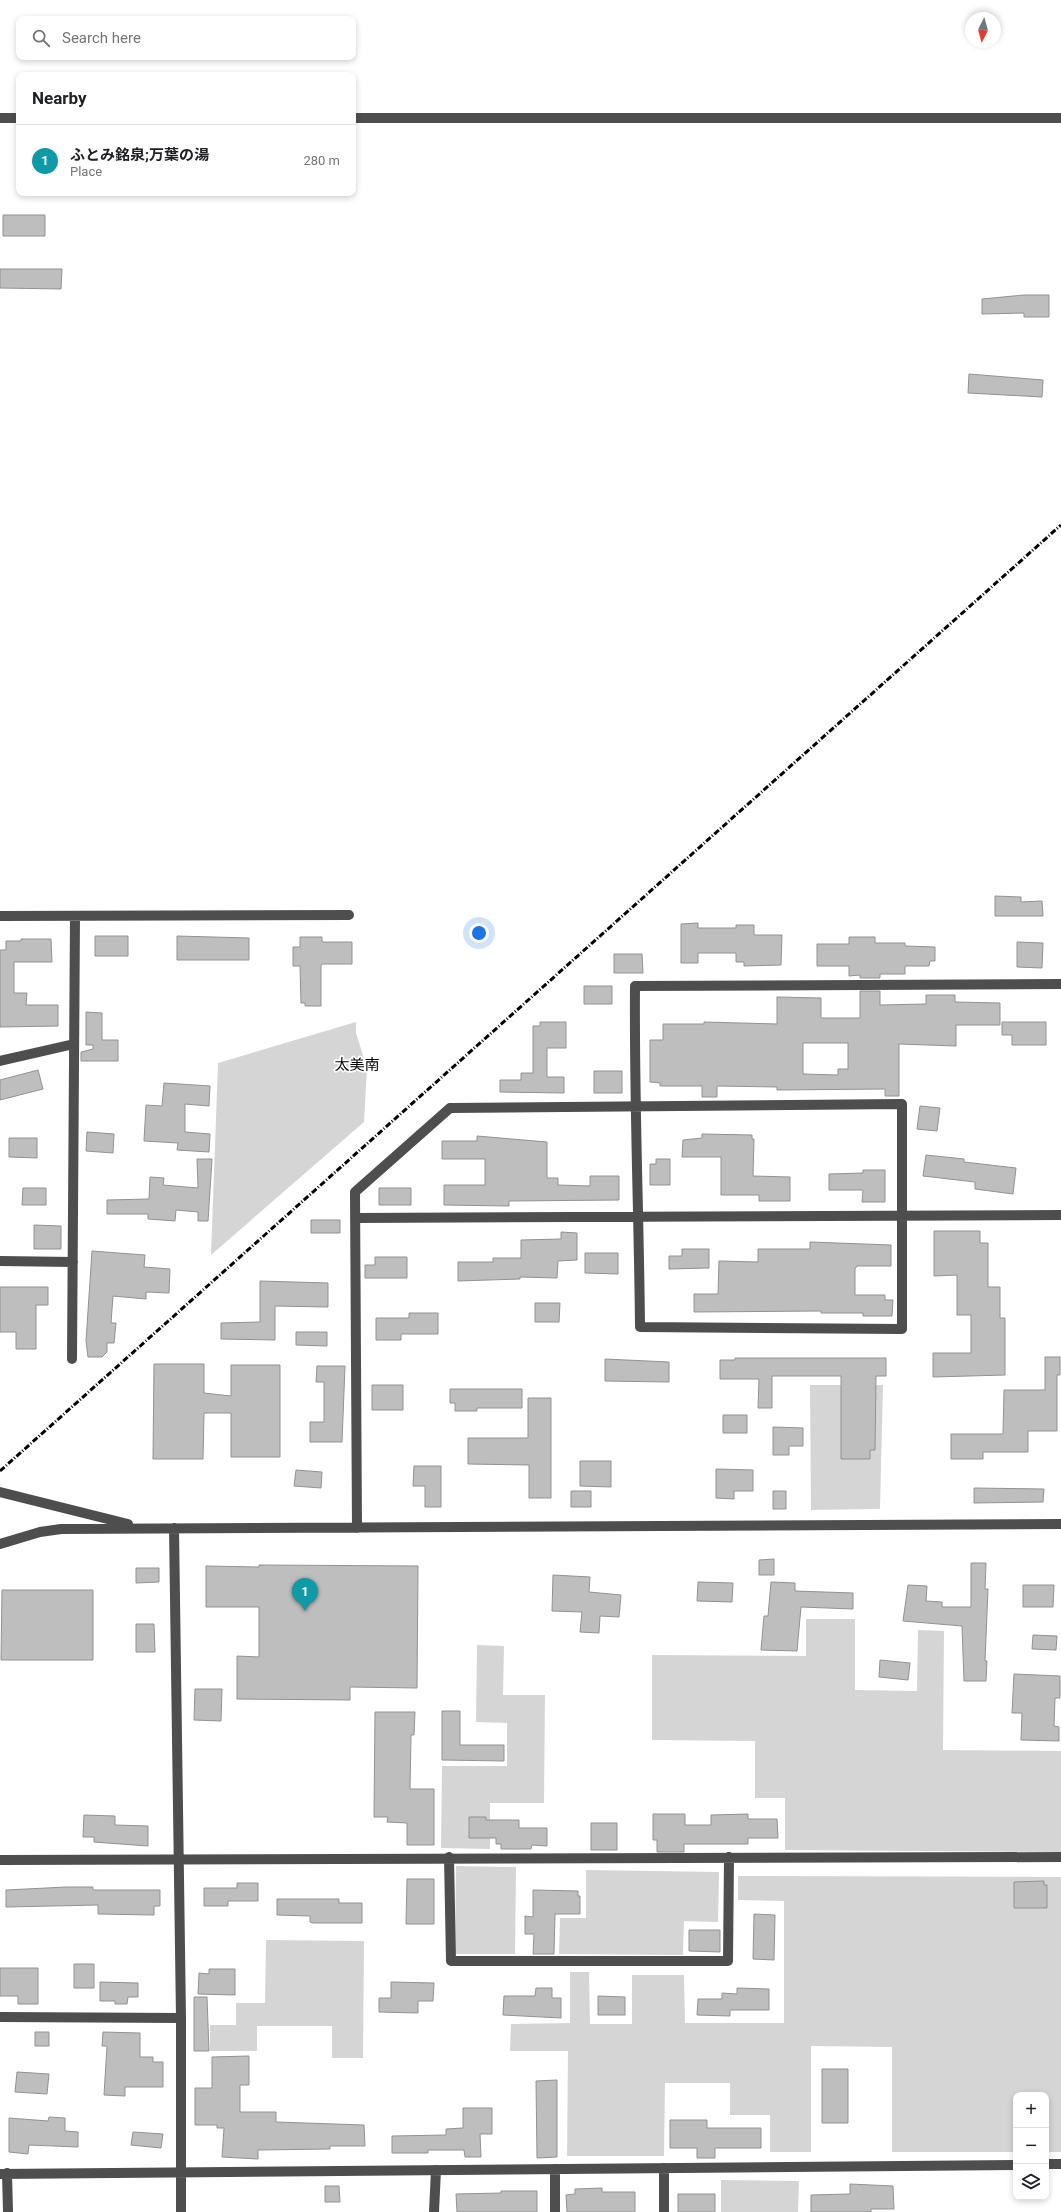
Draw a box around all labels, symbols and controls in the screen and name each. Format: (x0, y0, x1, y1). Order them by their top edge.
north arrow (965, 12, 1001, 48)
search box (16, 16, 356, 60)
icon: search (30, 27, 52, 49)
text: Search here (62, 29, 141, 47)
text: Nearby (32, 88, 87, 108)
text: ふとみ銘泉;万葉の湯 (70, 146, 209, 164)
text: 1 (41, 153, 49, 168)
text: 280 m (303, 153, 340, 168)
text: Place (70, 164, 102, 179)
your location (469, 923, 489, 943)
district label: 太美南 (334, 1056, 380, 1074)
pin: 1 (292, 1578, 318, 1611)
map controls (1013, 2092, 1049, 2200)
button: + (1013, 2092, 1049, 2128)
button: − (1013, 2128, 1049, 2164)
button: layers (1013, 2164, 1049, 2200)

